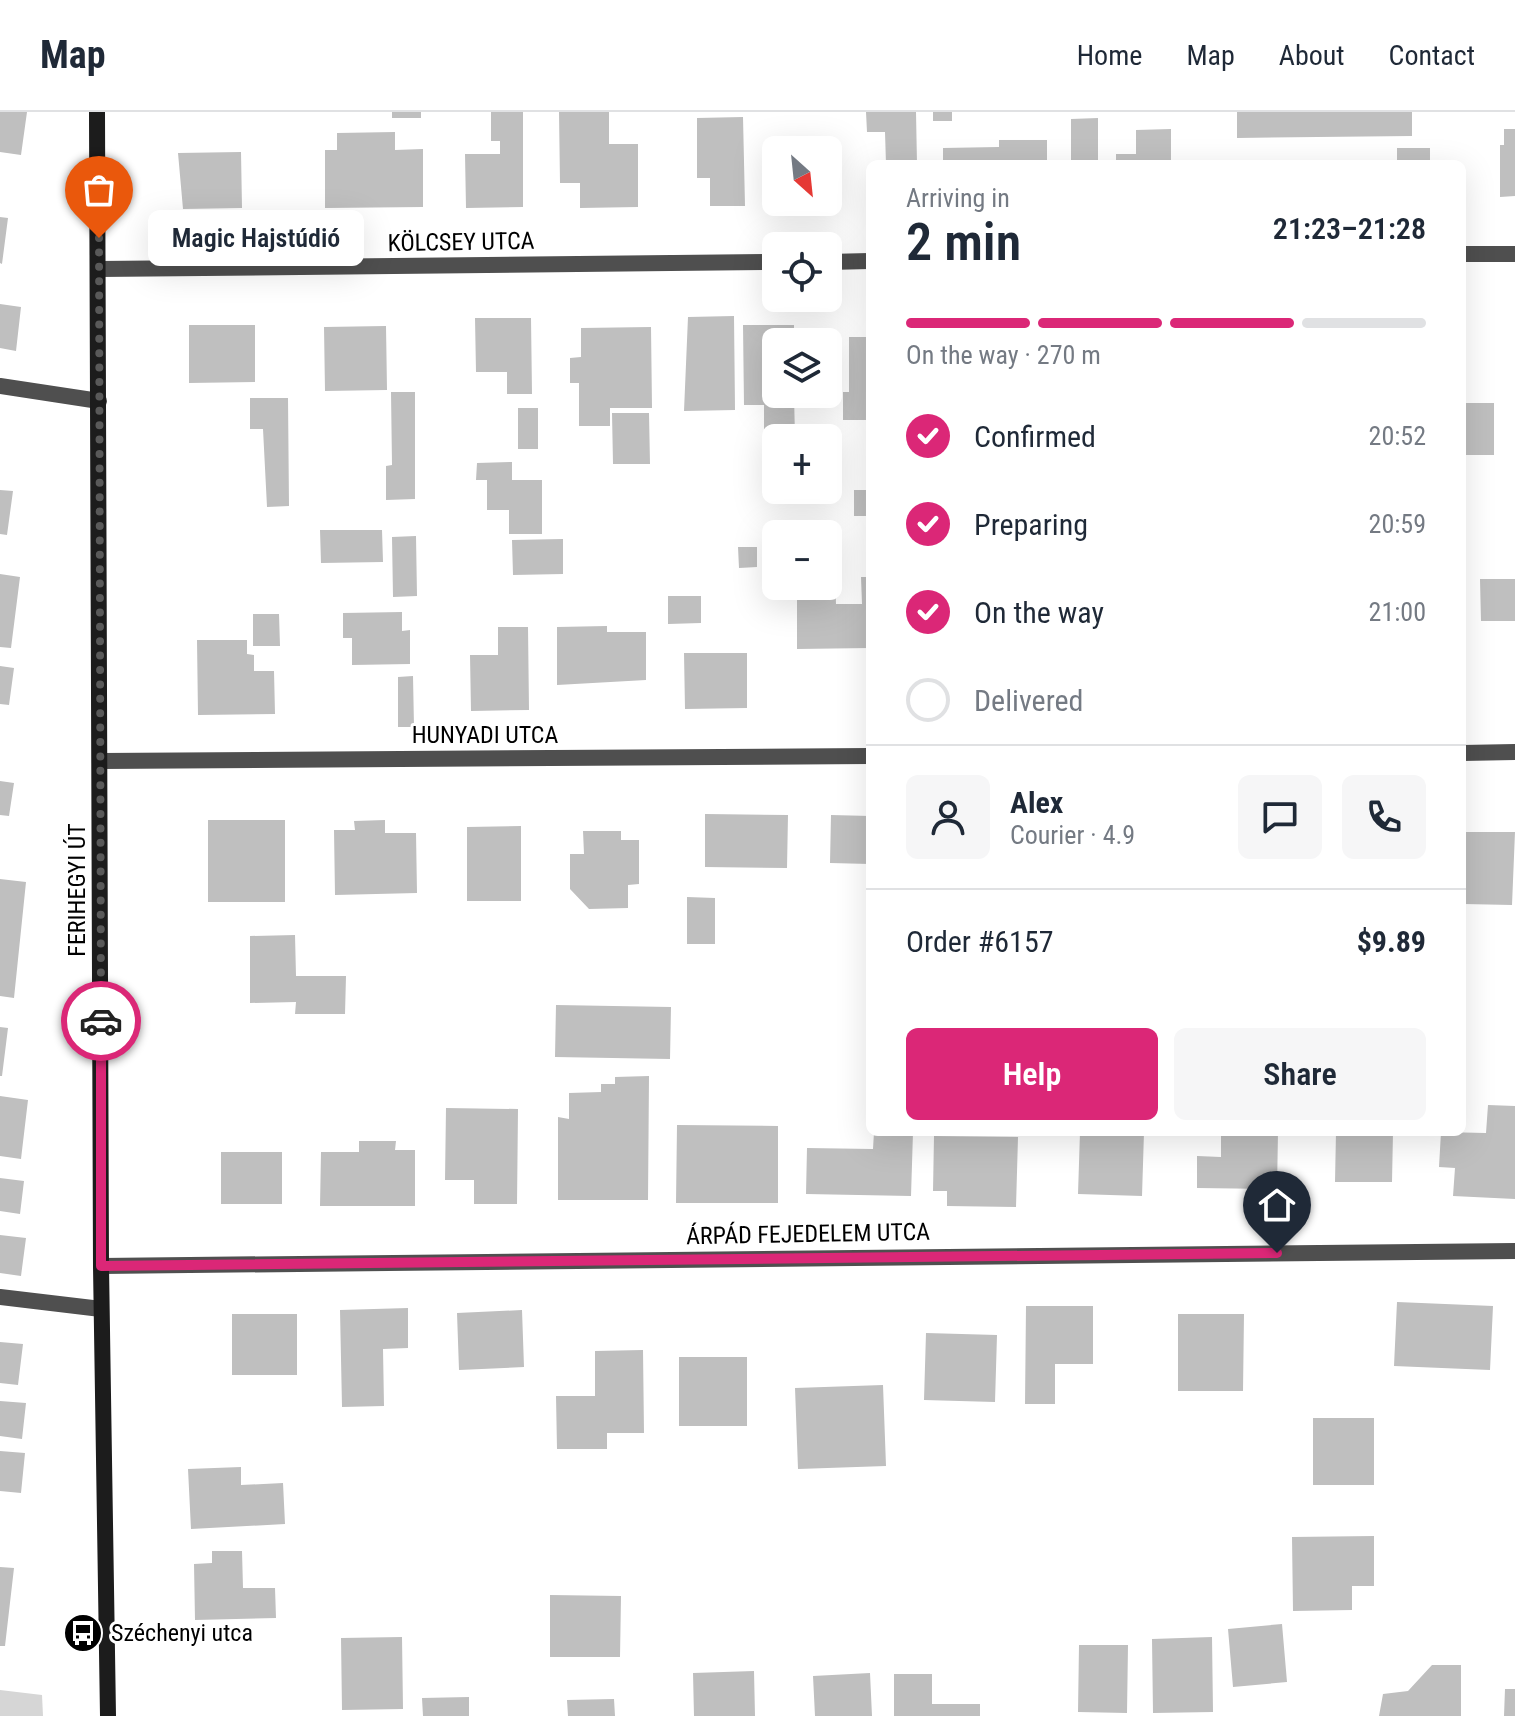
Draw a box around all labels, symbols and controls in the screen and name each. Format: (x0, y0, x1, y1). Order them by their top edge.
text: Map (40, 33, 106, 77)
text: Home (1077, 39, 1142, 72)
text: Map (1186, 39, 1235, 72)
text: About (1279, 39, 1345, 72)
text: Contact (1389, 39, 1475, 72)
north arrow (762, 136, 842, 216)
map controls (762, 136, 842, 600)
pin (65, 156, 133, 238)
icon: bag (77, 168, 121, 212)
text: Arriving in (906, 183, 1010, 213)
callout: Magic Hajstúdió (147, 210, 363, 266)
text: 21:23–21:28 (1273, 211, 1426, 246)
text: 2 min (906, 212, 1021, 273)
text: Magic Hajstúdió (172, 223, 340, 253)
street label: KÖLCSEY UTCA (387, 227, 535, 257)
button: locate (762, 232, 842, 312)
button: layers (762, 328, 842, 408)
text: On the way · 270 m (906, 340, 1101, 370)
icon: check (906, 414, 950, 458)
text: Confirmed (974, 419, 1096, 454)
text: 20:52 (1369, 421, 1426, 451)
button: + (762, 424, 842, 504)
icon: check (906, 502, 950, 546)
text: Preparing (974, 507, 1088, 542)
text: 20:59 (1369, 509, 1426, 539)
button: − (762, 520, 842, 600)
icon: check (906, 590, 950, 634)
text: On the way (974, 595, 1104, 630)
text: 21:00 (1369, 597, 1426, 627)
text: Delivered (974, 683, 1083, 718)
street label: HUNYADI UTCA (412, 721, 558, 749)
button: person (906, 775, 990, 859)
button: chat (1238, 775, 1322, 859)
button: phone (1342, 775, 1426, 859)
text: Alex (1010, 785, 1063, 820)
text: Courier · 4.9 (1010, 820, 1135, 850)
street label: FERIHEGYI ÚT (63, 823, 91, 957)
text: Order #6157 (906, 924, 1054, 959)
text: $9.89 (1357, 924, 1426, 959)
courier (61, 981, 141, 1061)
icon: car (79, 999, 123, 1043)
button: Help (906, 1028, 1158, 1120)
button: Share (1174, 1028, 1426, 1120)
pin (1243, 1171, 1311, 1253)
icon: home (1255, 1183, 1299, 1227)
street label: ÁRPÁD FEJEDELEM UTCA (686, 1218, 930, 1250)
bus stop icon: Széchenyi utca (62, 1612, 104, 1654)
place label: Széchenyi utca (111, 1619, 253, 1647)

